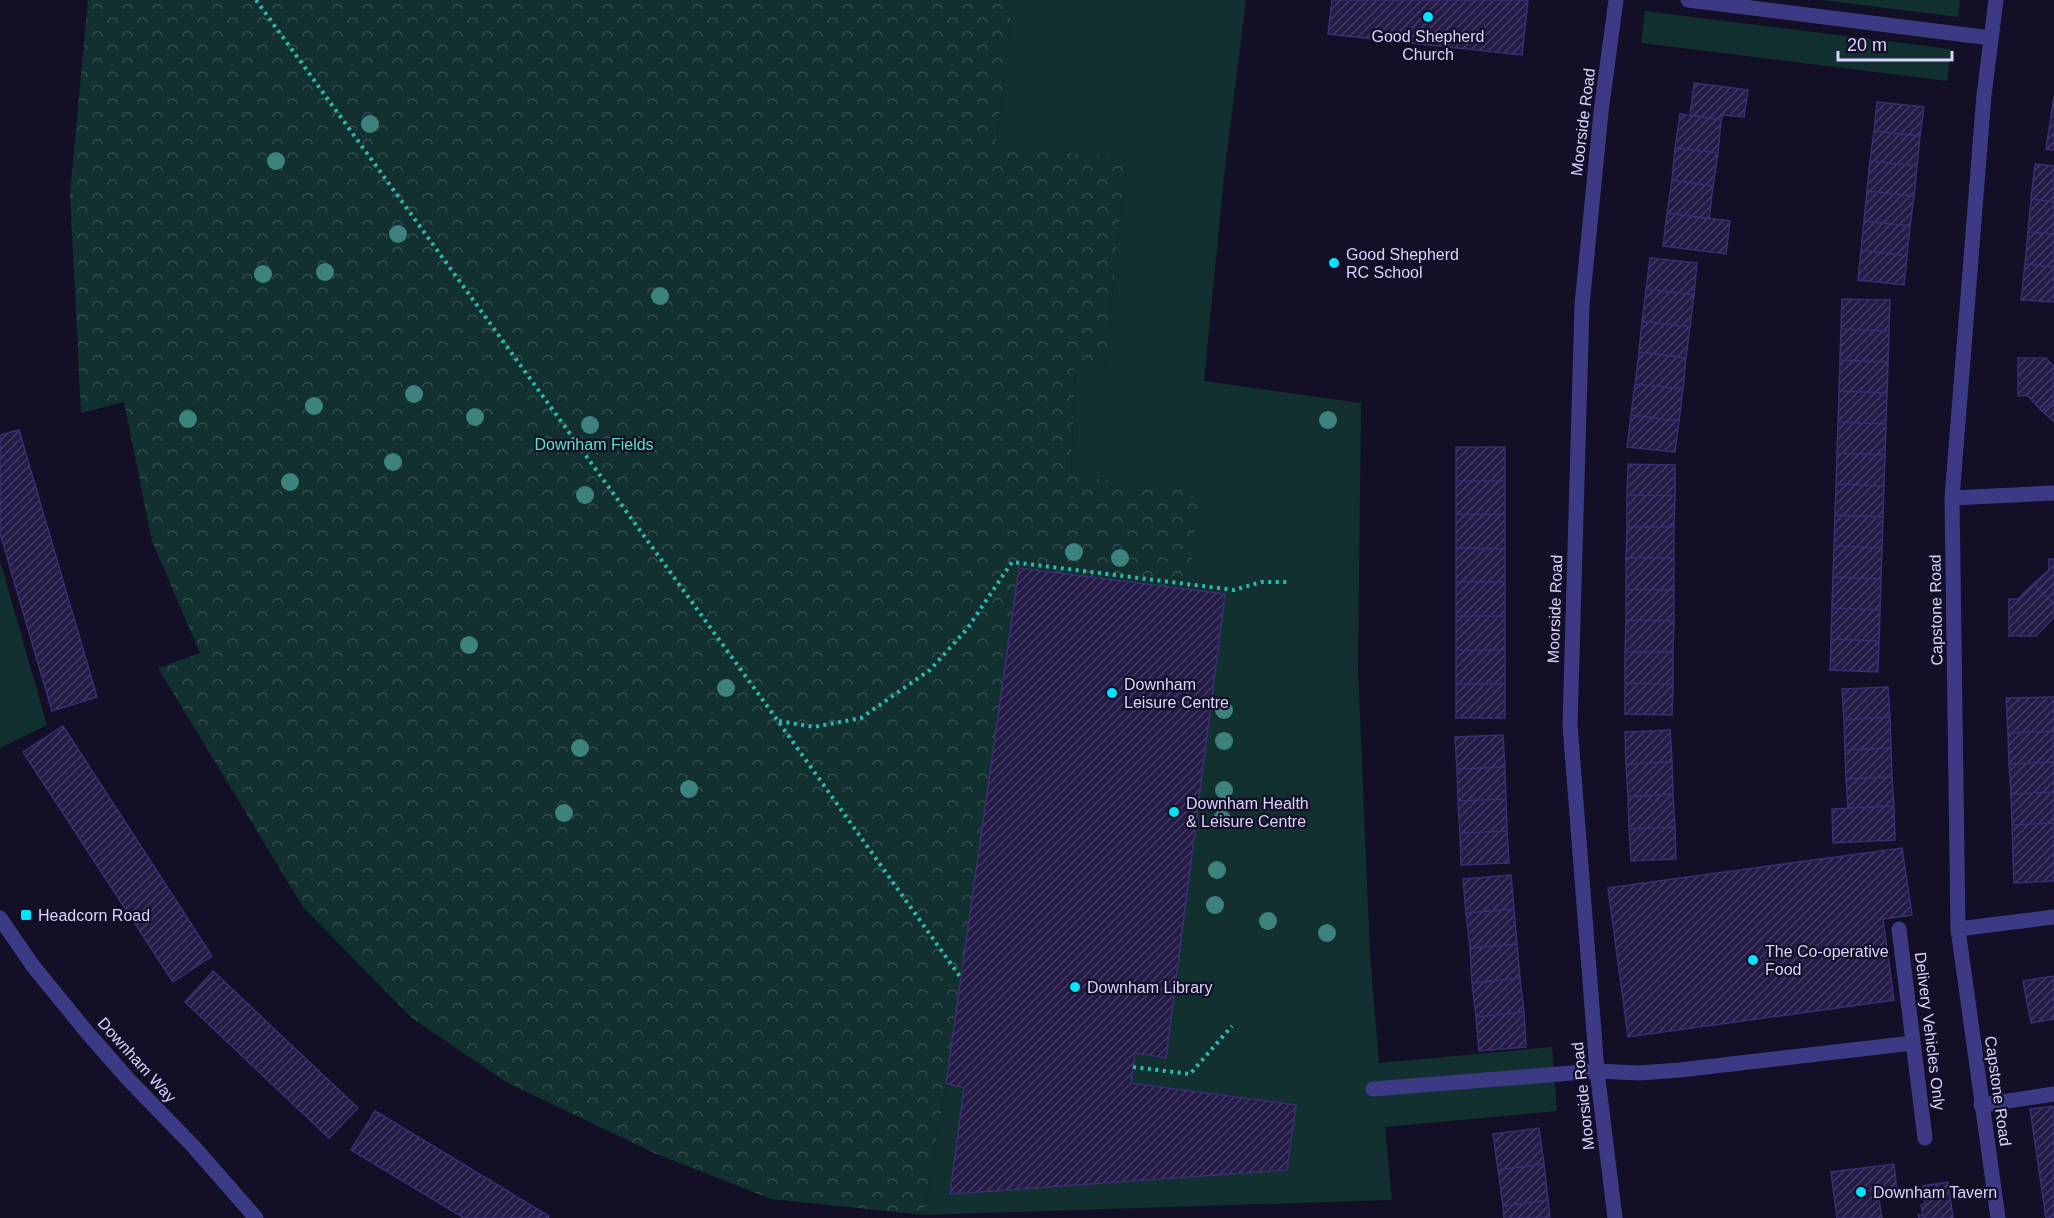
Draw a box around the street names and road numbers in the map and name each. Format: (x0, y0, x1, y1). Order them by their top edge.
street label: Moorside Road (1568, 67, 1598, 177)
street label: Moorside Road (1545, 554, 1565, 664)
street label: Capstone Road (1927, 554, 1945, 666)
street label: Delivery Vehicles Only (1912, 951, 1948, 1111)
street label: Downham Way (95, 1014, 179, 1106)
street label: Capstone Road (1982, 1035, 2014, 1147)
street label: Moorside Road (1569, 1041, 1597, 1151)

